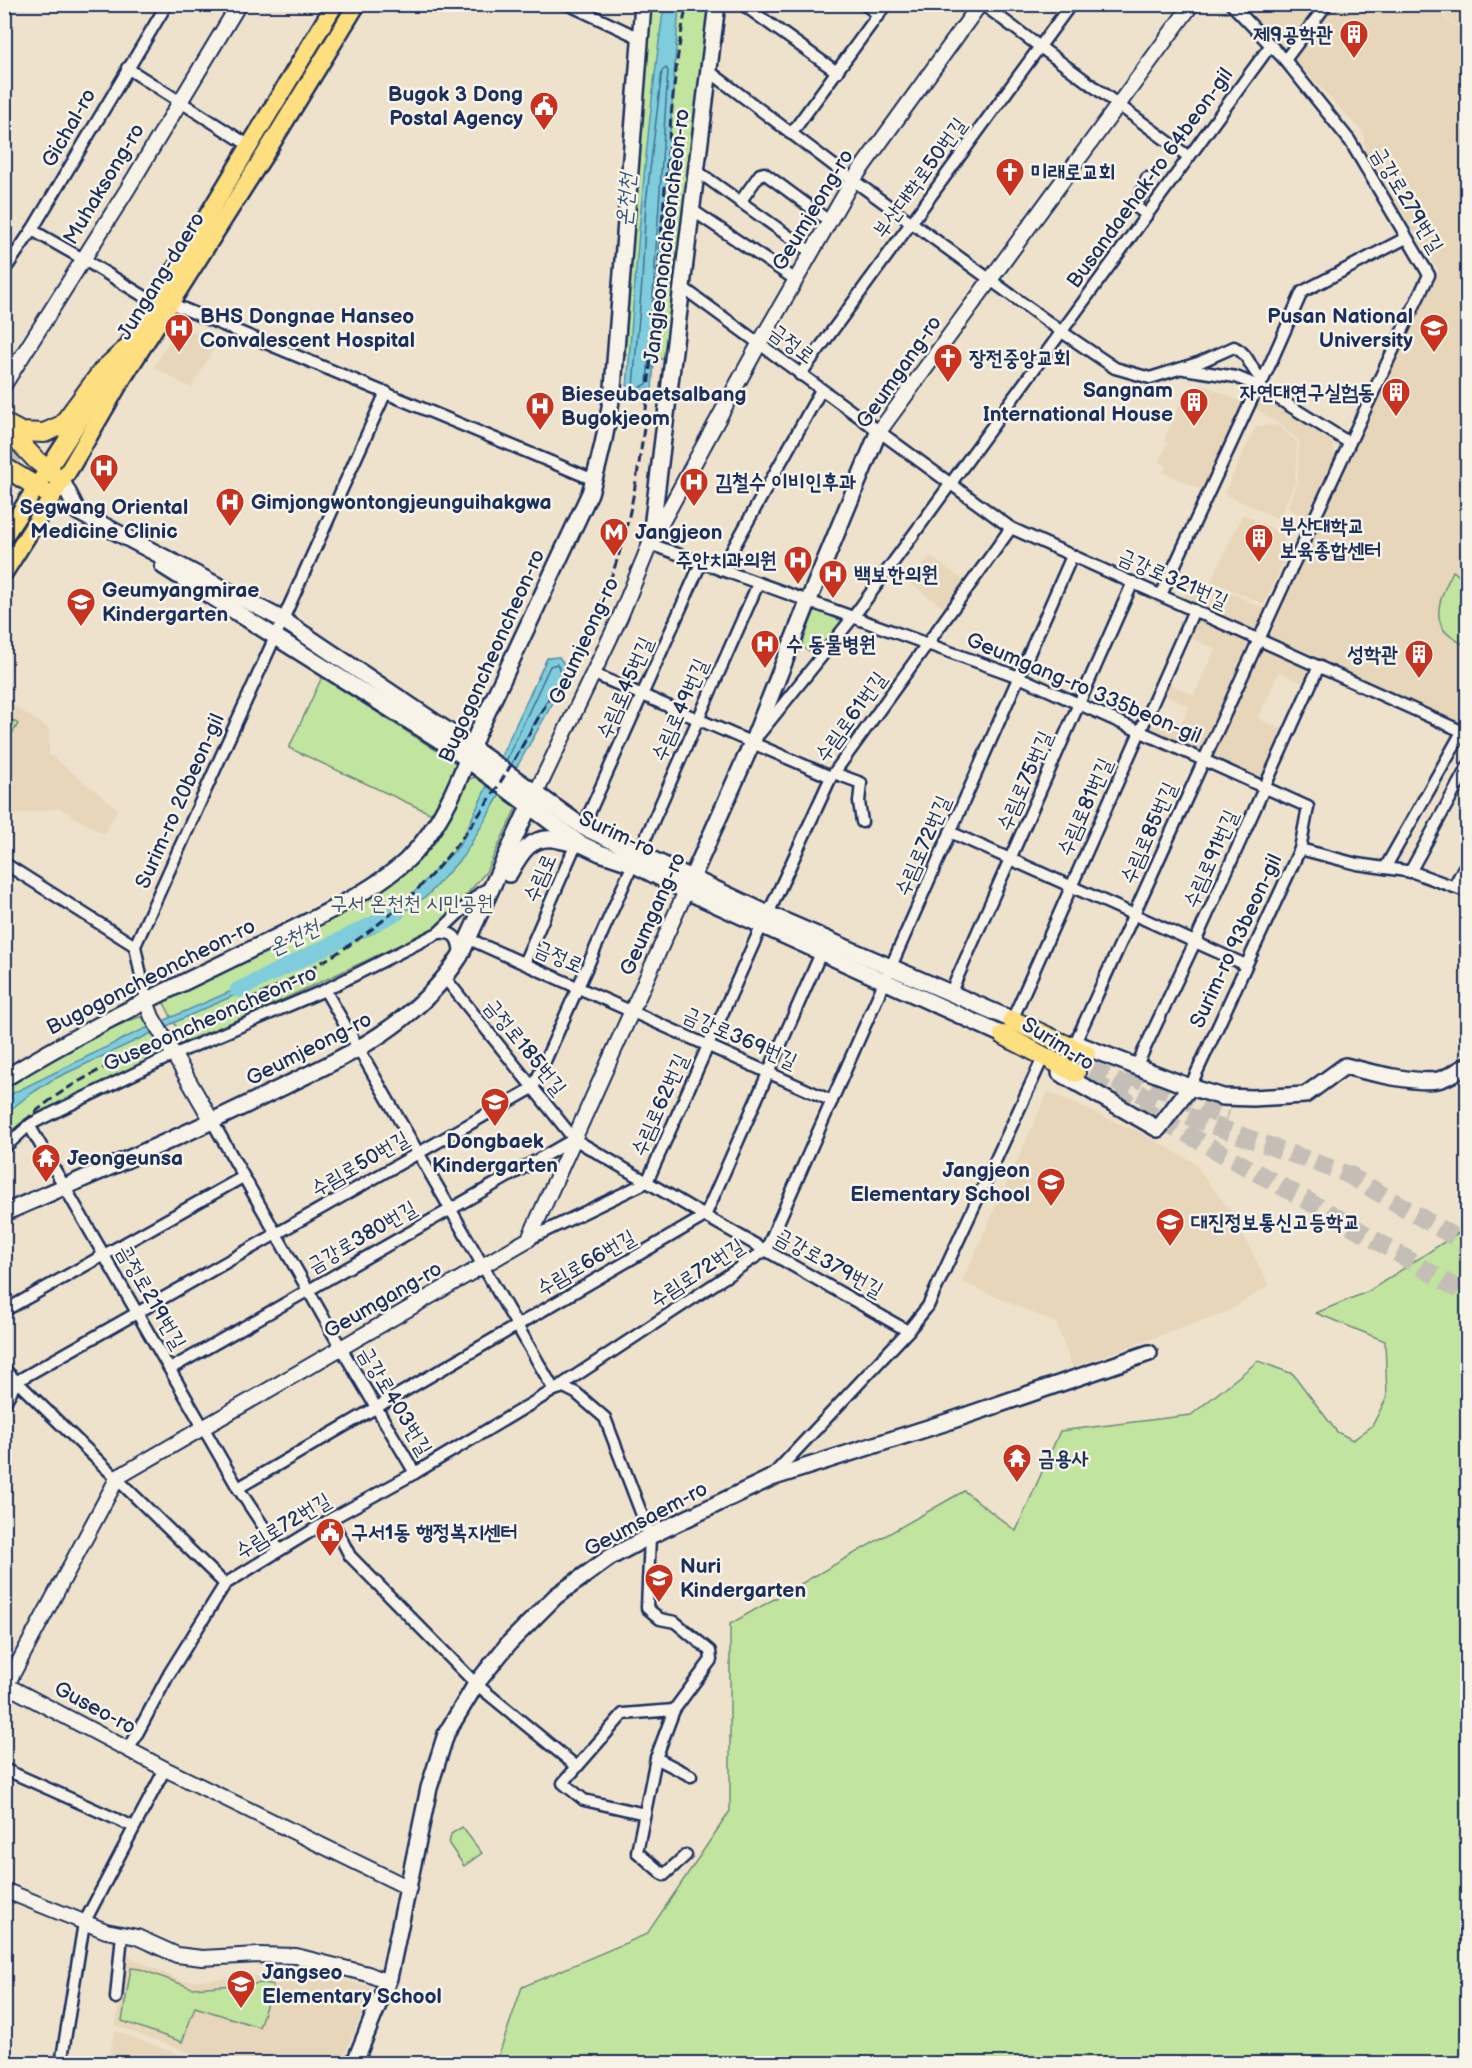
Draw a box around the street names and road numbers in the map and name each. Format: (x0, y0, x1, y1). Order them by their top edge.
street label: Busandaehak-ro 64beon-gil (1062, 63, 1238, 293)
street label: Gichal-ro (36, 84, 102, 172)
street label: Jangjeononcheoncheon-ro (639, 107, 695, 365)
street label: 부산대학로50번길 (868, 113, 972, 243)
street label: Muhaksong-ro (58, 119, 150, 249)
street label: 금강로279번길 (1366, 142, 1448, 258)
street label: Geumjeong-ro (767, 145, 859, 275)
street label: Jungang-daero (112, 208, 210, 344)
street label: Geumgang-ro (851, 311, 947, 433)
street label: 금정로 (764, 319, 820, 369)
street label: 금강로321번길 (1114, 544, 1232, 614)
street label: Bugogoncheoncheon-ro (434, 545, 550, 767)
street label: Geumjeong-ro (544, 573, 624, 709)
street label: Geumgang-ro 335beon-gil (963, 627, 1205, 749)
street label: 수림로45번길 (591, 633, 659, 743)
street label: 수림로49번길 (646, 655, 714, 765)
street label: 수림로61번길 (810, 667, 892, 767)
street label: Surim-ro 20beon-gil (130, 710, 230, 892)
street label: 수림로75번길 (992, 727, 1058, 835)
street label: 수림로81번길 (1052, 754, 1118, 860)
street label: 수림로85번길 (1115, 778, 1183, 888)
street label: 수림로72번길 (890, 792, 956, 900)
street label: Surim-ro (575, 806, 659, 862)
street label: 수림로91번길 (1178, 806, 1244, 912)
street label: Geumgang-ro (615, 849, 691, 979)
street label: 수림로 (518, 850, 562, 906)
street label: Surim-ro 93beon-gil (1185, 850, 1287, 1032)
street label: Bugogoncheoncheon-ro (42, 913, 260, 1041)
street label: 금정로 (531, 935, 587, 979)
street label: Guseooncheoncheon-ro (99, 961, 321, 1077)
street label: 금정로185번길 (478, 994, 572, 1100)
street label: 금강로369번길 (679, 1002, 801, 1074)
street label: Geumjeong-ro (242, 1007, 376, 1091)
street label: Surim-ro (1017, 1012, 1099, 1076)
street label: 수림로62번길 (626, 1050, 694, 1160)
street label: 수림로50번길 (307, 1126, 413, 1202)
street label: 금강로380번길 (303, 1196, 421, 1278)
street label: 금강로379번길 (771, 1223, 888, 1303)
street label: 수림로66번길 (532, 1225, 640, 1301)
street label: 수림로72번길 (645, 1233, 749, 1313)
street label: 금정로219번길 (111, 1240, 191, 1354)
street label: Geumgang-ro (320, 1256, 446, 1344)
street label: 금강로403번길 (353, 1342, 437, 1460)
street label: Geumsaem-ro (580, 1476, 712, 1562)
street label: 수림로72번길 (231, 1488, 335, 1564)
street label: Guseo-ro (50, 1676, 140, 1740)

